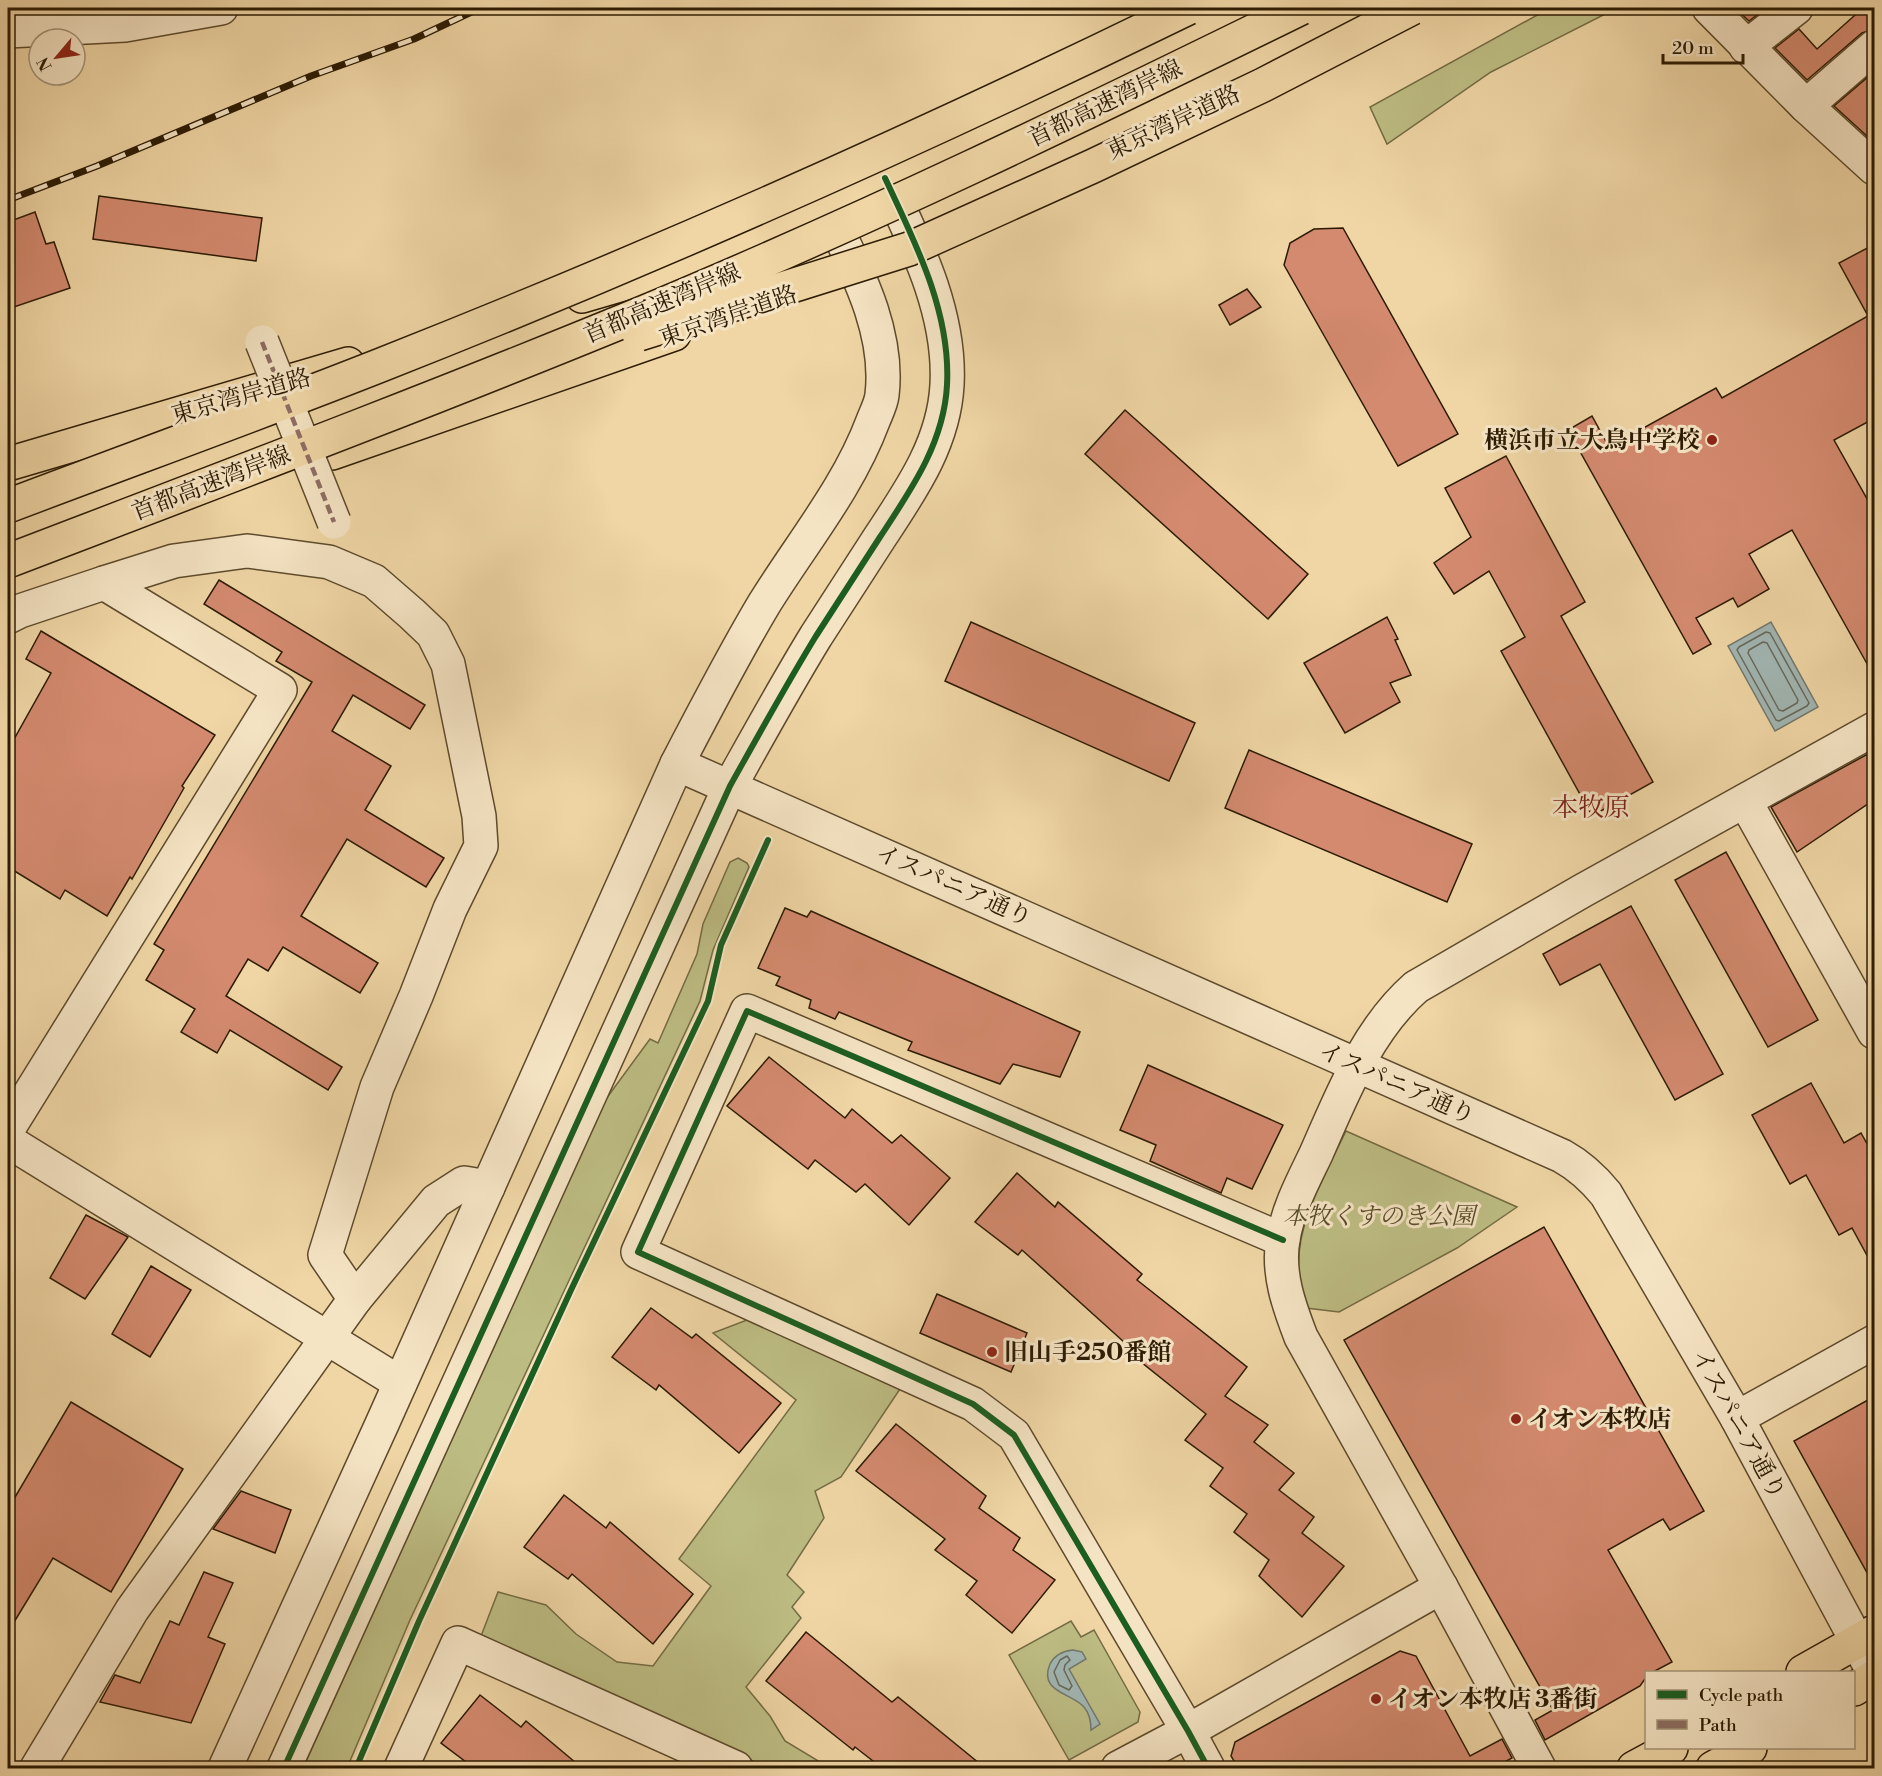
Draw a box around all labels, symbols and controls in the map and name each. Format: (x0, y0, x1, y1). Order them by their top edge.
north arrow (27, 27, 87, 87)
scale bar (1663, 27, 1742, 65)
text: 20 m (1672, 37, 1714, 60)
text: N (33, 53, 57, 74)
street label: 首都高速湾岸線 (1023, 54, 1188, 154)
street label: 東京湾岸道路 (1102, 79, 1245, 167)
street label: 首都高速湾岸線 (579, 257, 746, 351)
street label: 東京湾岸道路 (655, 279, 801, 355)
street label: 東京湾岸道路 (168, 363, 315, 431)
place label: 横浜市立大鳥中学校 (1484, 426, 1700, 456)
marker: 横浜市立大鳥中学校 (1705, 433, 1719, 447)
street label: 首都高速湾岸線 (128, 440, 295, 528)
district label: 本牧原 (1552, 792, 1630, 824)
street label: イスパニア通り (871, 838, 1036, 934)
street label: イスパニア通り (1314, 1036, 1479, 1132)
park label: 本牧くすのき公園 (1283, 1202, 1479, 1232)
place label: 旧山手250番館 (1004, 1338, 1171, 1368)
street label: イスパニア通り (1684, 1344, 1792, 1505)
marker: 旧山手250番館 (985, 1345, 999, 1359)
place label: イオン本牧店 (1528, 1405, 1671, 1435)
marker: イオン本牧店 (1509, 1412, 1523, 1426)
legend (1645, 1671, 1855, 1749)
text: Cycle path (1699, 1684, 1783, 1707)
place label: イオン本牧店 3番街 (1388, 1685, 1598, 1715)
marker: イオン本牧店 3番街 (1369, 1692, 1383, 1706)
text: Path (1699, 1714, 1737, 1737)

